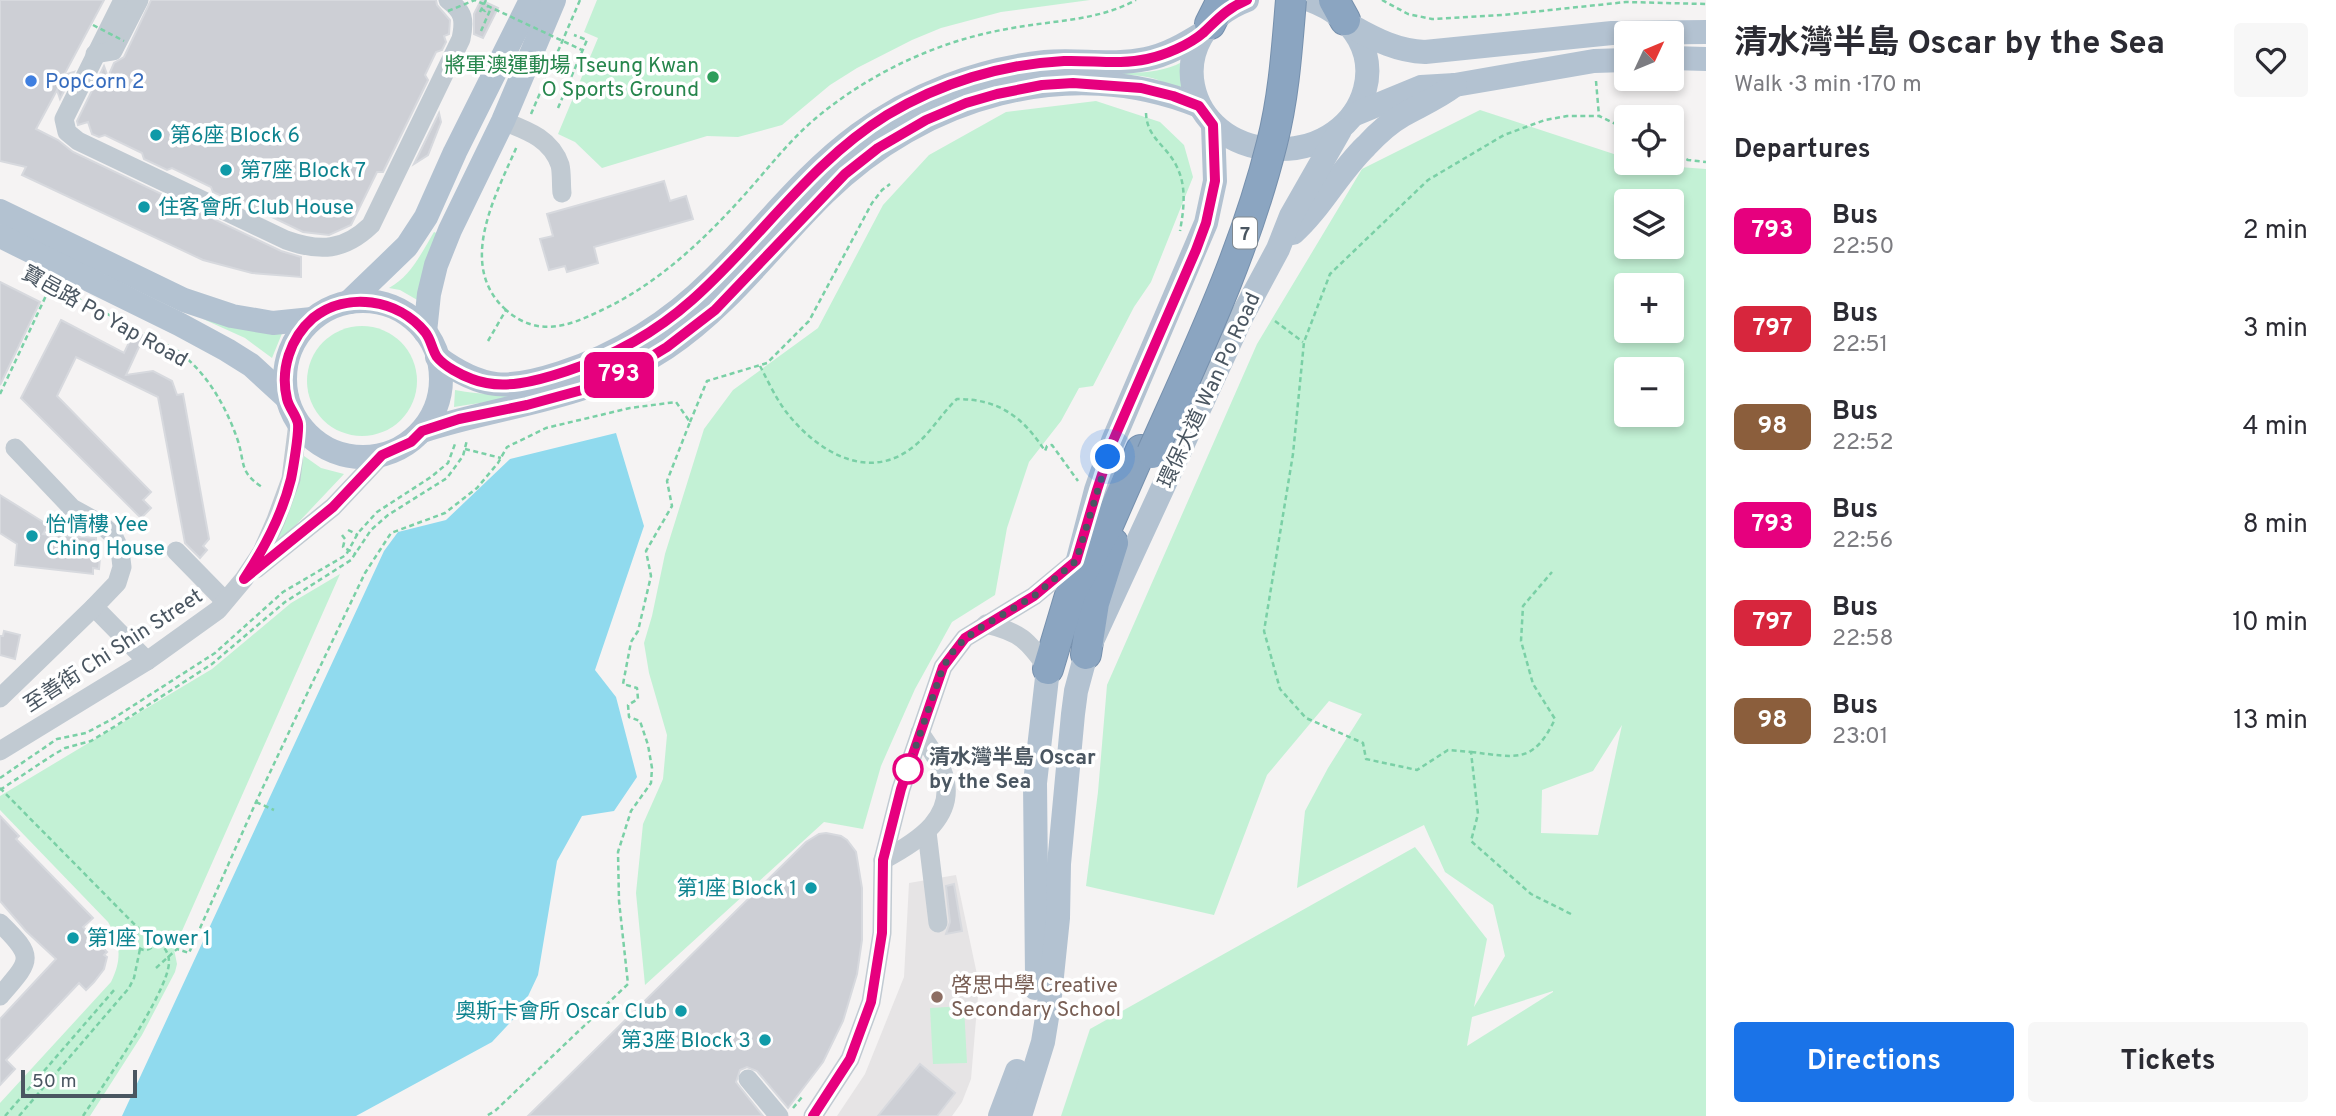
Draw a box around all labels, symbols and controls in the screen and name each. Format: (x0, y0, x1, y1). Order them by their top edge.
north arrow (1614, 21, 1684, 91)
map controls (1614, 21, 1684, 427)
button: heart (2234, 23, 2308, 97)
text: 清水灣半島 Oscar by the Sea (1734, 24, 2165, 66)
place label: 將軍澳運動場 Tseung Kwan O Sports Ground (444, 53, 699, 104)
place label: PopCorn 2 (45, 69, 145, 96)
marker: 將軍澳運動場 Tseung Kwan O Sports Ground (705, 69, 721, 85)
text: Walk · 3 min · 170 m (1734, 71, 1922, 100)
marker: PopCorn 2 (23, 73, 39, 89)
button: locate (1614, 105, 1684, 175)
place label: 第6座 Block 6 (170, 123, 300, 150)
marker: 第6座 Block 6 (148, 127, 164, 143)
text: Departures (1734, 134, 1871, 167)
place label: 第7座 Block 7 (240, 158, 366, 185)
marker: 第7座 Block 7 (218, 162, 234, 178)
button: layers (1614, 189, 1684, 259)
place label: 住客會所 Club House (158, 195, 354, 222)
marker: 住客會所 Club House (136, 199, 152, 215)
text: Bus (1832, 200, 1878, 233)
text: 2 min (2243, 215, 2308, 248)
text: 793 (1751, 216, 1794, 246)
road number: 7 (1233, 218, 1257, 248)
text: 22:50 (1832, 233, 1894, 262)
street label: 寶邑路 Po Yap Road (16, 260, 192, 374)
button: + (1614, 273, 1684, 343)
street label: 環保大道 Wan Po Road (1153, 289, 1268, 493)
text: Bus (1832, 298, 1878, 331)
text: 3 min (2243, 313, 2308, 346)
text: 797 (1752, 314, 1793, 344)
text: 22:51 (1832, 331, 1888, 360)
line badge: 793 (579, 352, 659, 398)
button: − (1614, 357, 1684, 427)
text: 793 (598, 360, 640, 390)
text: Bus (1832, 396, 1878, 429)
text: 4 min (2242, 411, 2308, 444)
text: 98 (1758, 412, 1787, 442)
text: 22:52 (1832, 429, 1894, 458)
your location (1090, 439, 1125, 474)
text: Bus (1832, 494, 1878, 527)
text: 8 min (2243, 509, 2308, 542)
text: 793 (1751, 510, 1794, 540)
place label: 怡情樓 Yee Ching House (46, 512, 165, 563)
text: 22:56 (1832, 527, 1893, 556)
marker: 怡情樓 Yee Ching House (24, 528, 40, 544)
street label: 至善街 Chi Shin Street (19, 583, 208, 719)
text: Bus (1832, 592, 1878, 625)
text: 10 min (2232, 607, 2308, 640)
text: 797 (1752, 608, 1793, 638)
text: 22:58 (1832, 625, 1894, 654)
text: Bus (1832, 690, 1878, 723)
text: 13 min (2233, 705, 2308, 738)
text: 98 (1758, 706, 1787, 736)
text: 23:01 (1832, 723, 1888, 752)
place label: 清水灣半島 Oscar by the Sea (929, 745, 1096, 796)
marker: 清水灣半島 Oscar by the Sea (893, 754, 923, 784)
place label: 第1座 Block 1 (676, 876, 797, 903)
marker: 第1座 Block 1 (803, 880, 819, 896)
place label: 第1座 Tower 1 (87, 926, 211, 953)
marker: 第1座 Tower 1 (65, 930, 81, 946)
place label: 啓思中學 Creative Secondary School (951, 973, 1121, 1024)
marker: 啓思中學 Creative Secondary School (929, 989, 945, 1005)
place label: 奧斯卡會所 Oscar Club (455, 999, 667, 1026)
marker: 奧斯卡會所 Oscar Club (673, 1003, 689, 1019)
button: Directions (1734, 1022, 2014, 1102)
button: Tickets (2028, 1022, 2308, 1102)
place label: 第3座 Block 3 (621, 1028, 751, 1055)
marker: 第3座 Block 3 (757, 1032, 773, 1048)
scale bar (21, 1067, 136, 1099)
text: 50 m (32, 1070, 77, 1094)

